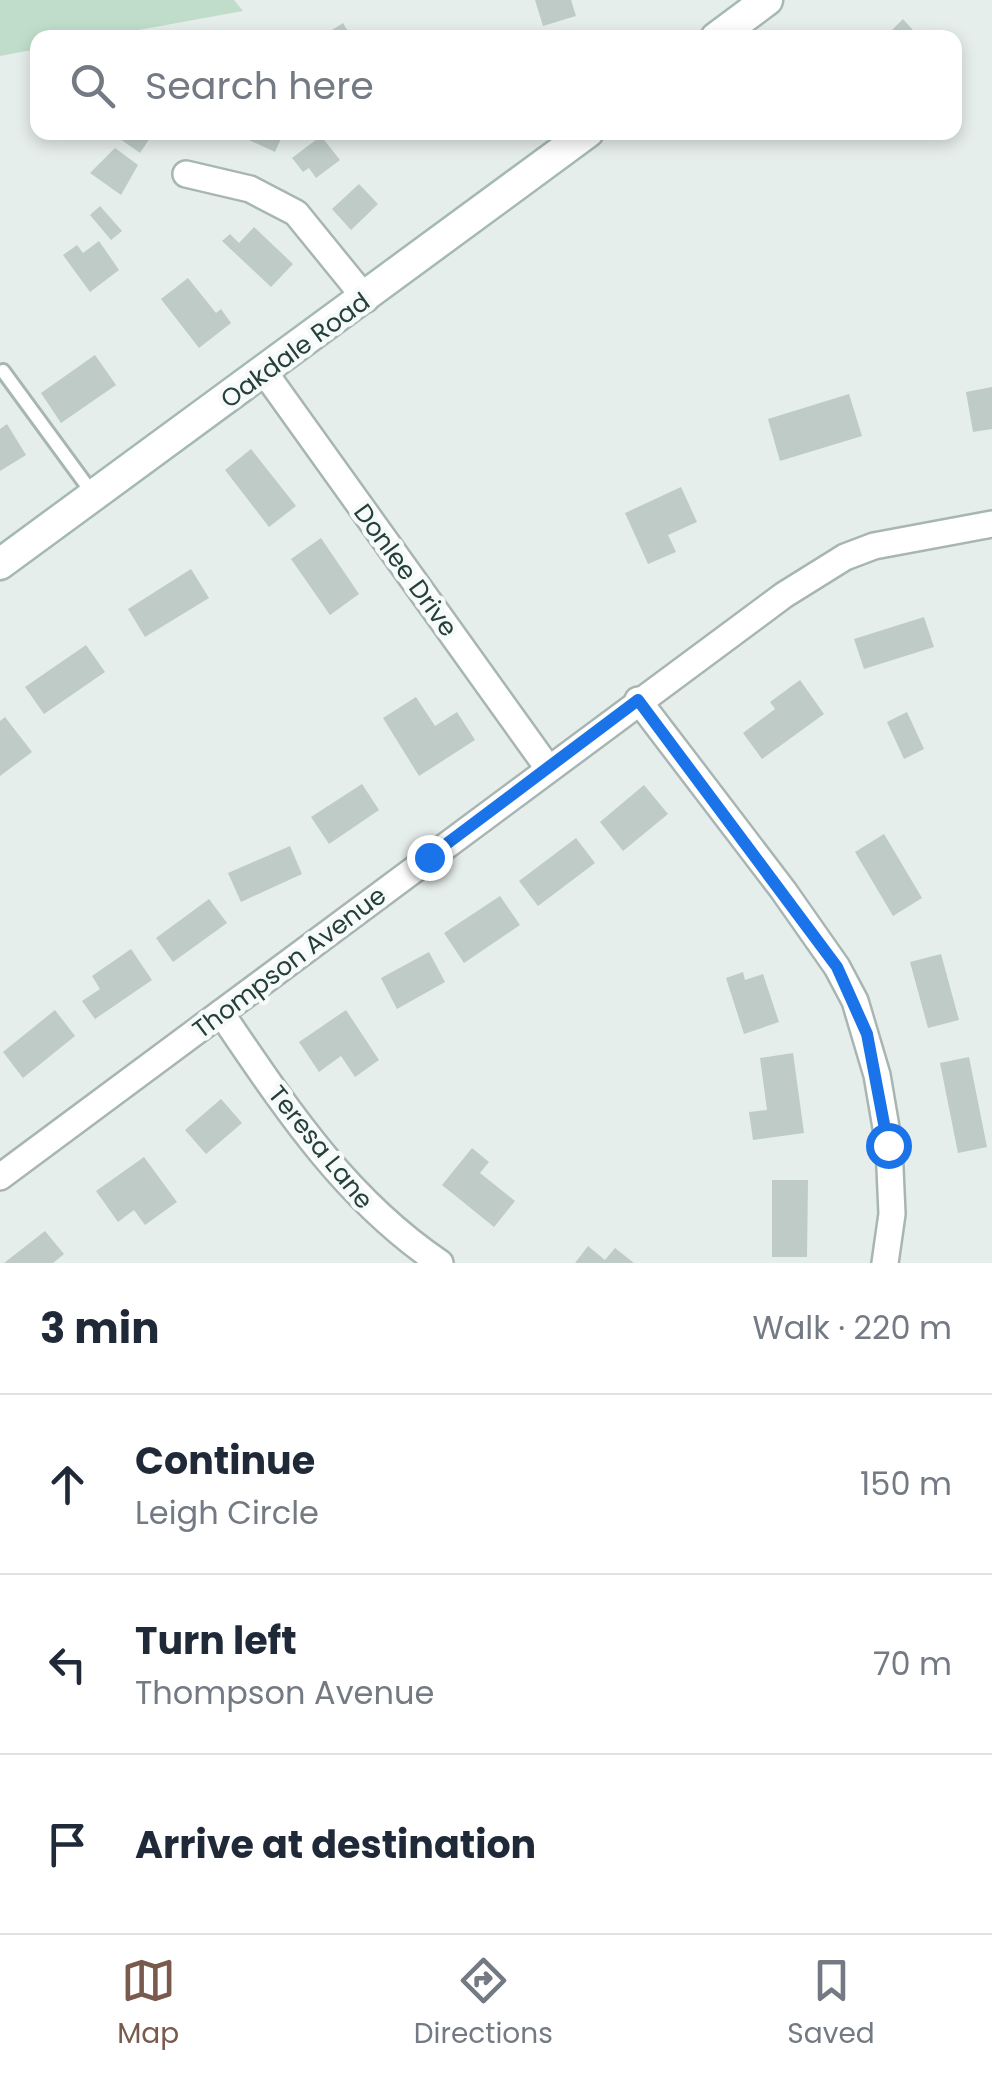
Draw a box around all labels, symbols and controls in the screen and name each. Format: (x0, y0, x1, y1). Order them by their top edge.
search box (30, 30, 962, 140)
icon: search (65, 58, 120, 113)
text: Search here (145, 59, 374, 112)
street label: Oakdale Road (214, 284, 377, 416)
street label: Donlee Drive (346, 497, 466, 644)
route end (407, 835, 453, 881)
street label: Thompson Avenue (185, 878, 393, 1047)
street label: Teresa Lane (260, 1078, 381, 1216)
route start (866, 1123, 912, 1169)
text: 3 min (40, 1299, 160, 1358)
text: Walk · 220 m (753, 1305, 952, 1350)
text: Continue (135, 1434, 315, 1487)
icon: ahead (40, 1457, 95, 1512)
text: 150 m (860, 1461, 952, 1506)
text: Leigh Circle (135, 1490, 319, 1535)
text: Turn left (135, 1614, 297, 1667)
icon: left (40, 1637, 95, 1692)
text: 70 m (873, 1641, 952, 1686)
text: Thompson Avenue (135, 1670, 434, 1715)
icon: arrive (40, 1817, 95, 1872)
text: Arrive at destination (135, 1818, 536, 1871)
tab: Map (117, 1953, 179, 2055)
tab: Directions (414, 1953, 553, 2055)
tab: Saved (787, 1953, 875, 2055)

